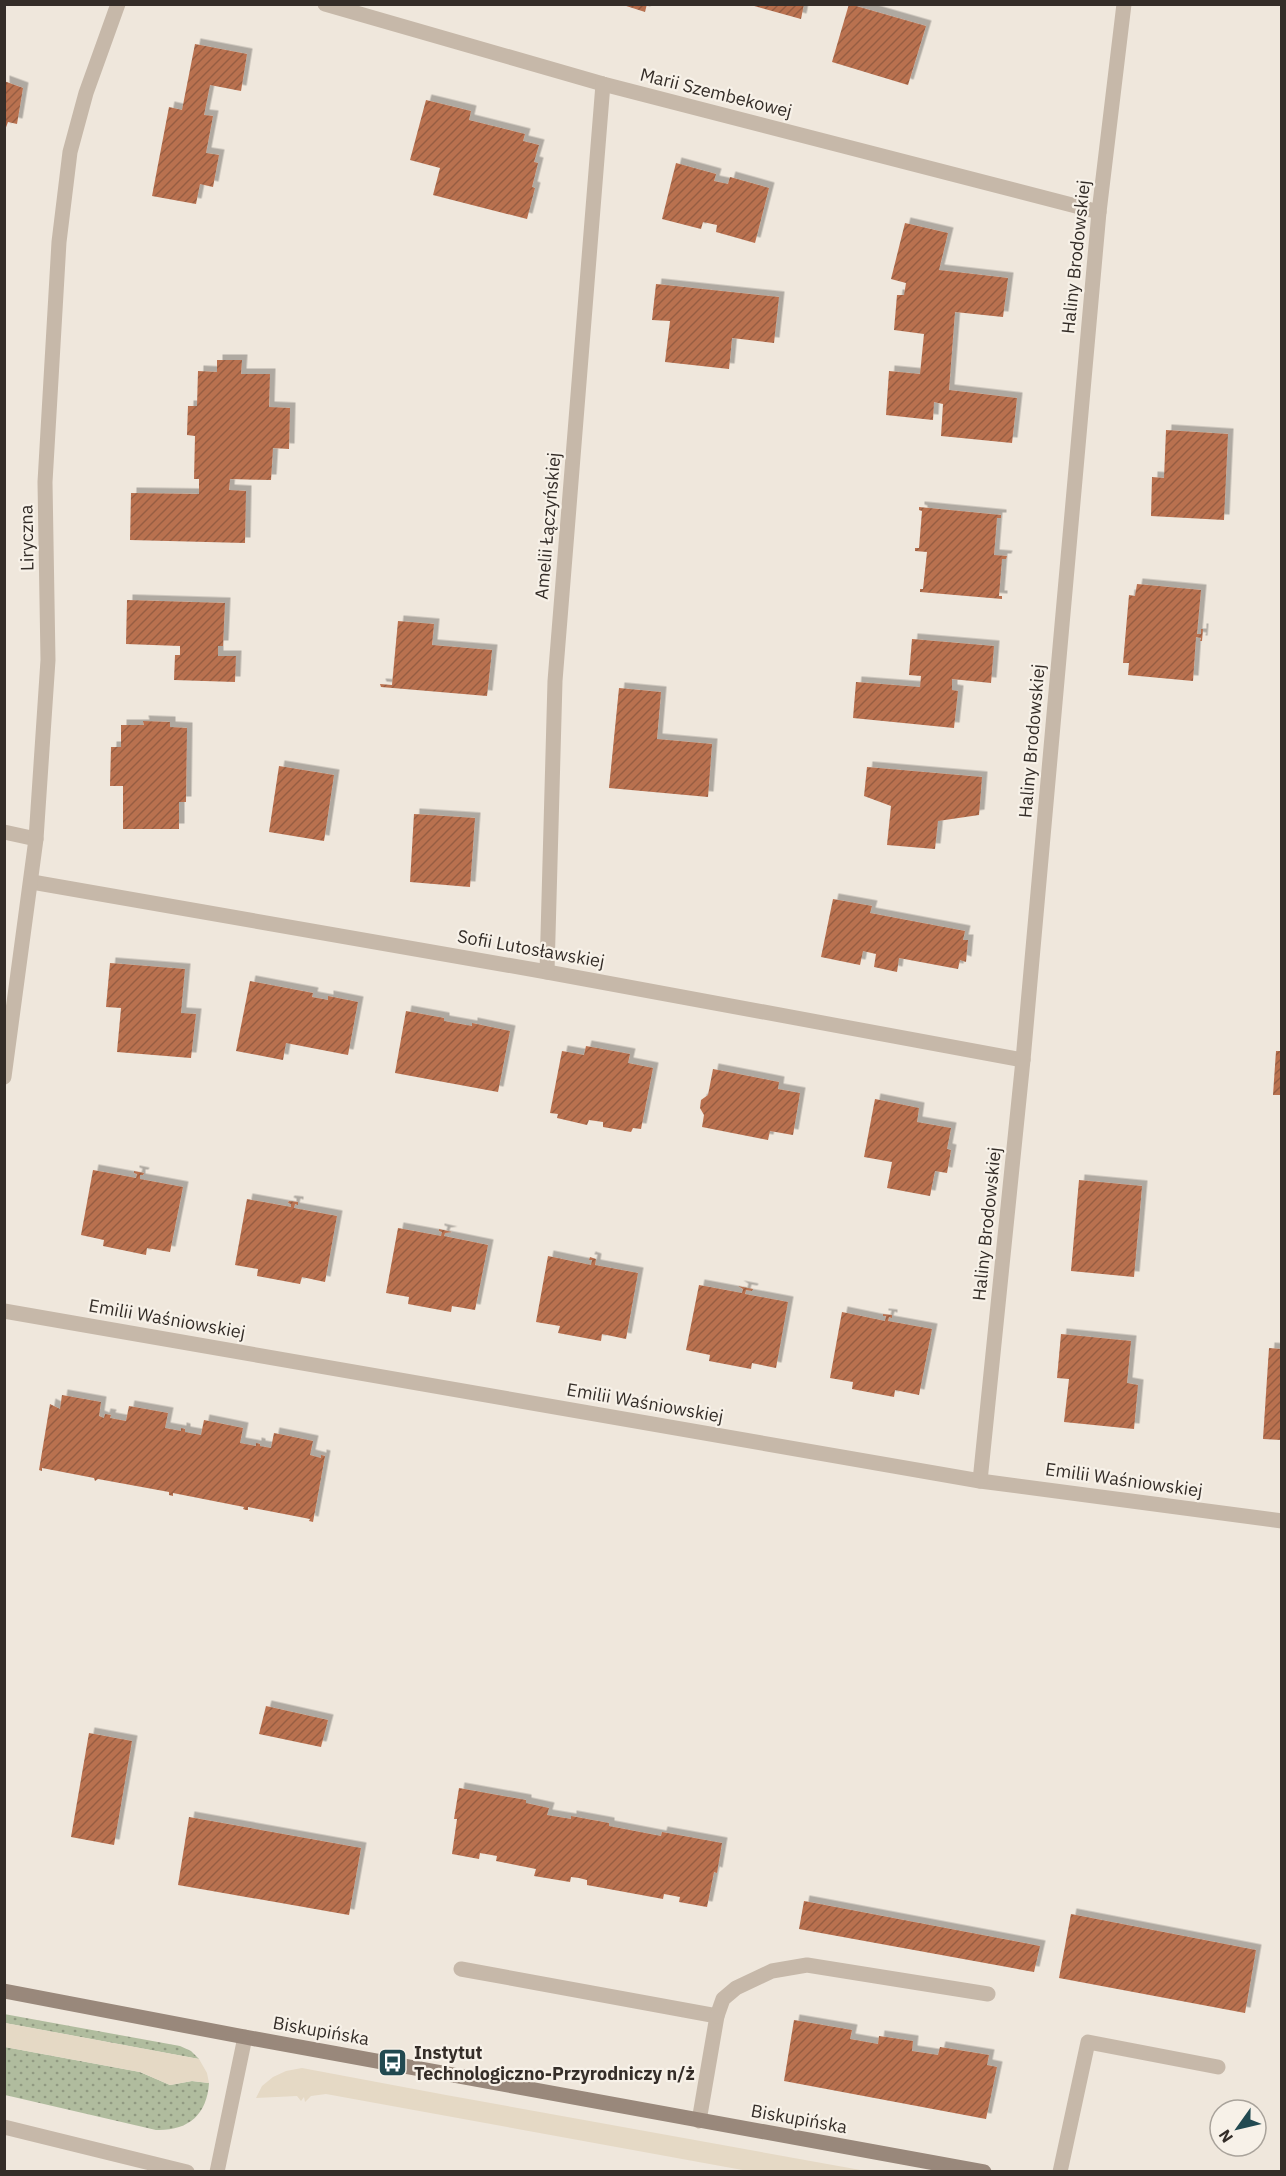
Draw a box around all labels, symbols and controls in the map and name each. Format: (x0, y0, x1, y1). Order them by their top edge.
street label: Marii Szembekowej (638, 62, 795, 123)
street label: Haliny Brodowskiej (1056, 179, 1095, 335)
street label: Amelii Łączyńskiej (530, 451, 565, 601)
street label: Liryczna (14, 504, 39, 571)
street label: Haliny Brodowskiej (1013, 663, 1050, 819)
street label: Sofii Lutosławskiej (456, 924, 606, 973)
street label: Haliny Brodowskiej (967, 1146, 1006, 1302)
street label: Emilii Waśniowskiej (87, 1293, 247, 1344)
street label: Emilii Waśniowskiej (565, 1377, 725, 1428)
street label: Emilii Waśniowskiej (1044, 1457, 1204, 1502)
street label: Biskupińska (271, 2011, 371, 2050)
place label: Instytut Technologiczno-Przyrodniczy n/ż (414, 2041, 695, 2085)
bus stop icon: Instytut Technologiczno-Przyrodniczy n/ż (377, 2047, 409, 2079)
north arrow (1208, 2098, 1268, 2158)
street label: Biskupińska (749, 2099, 849, 2138)
text: N (1214, 2126, 1237, 2147)

